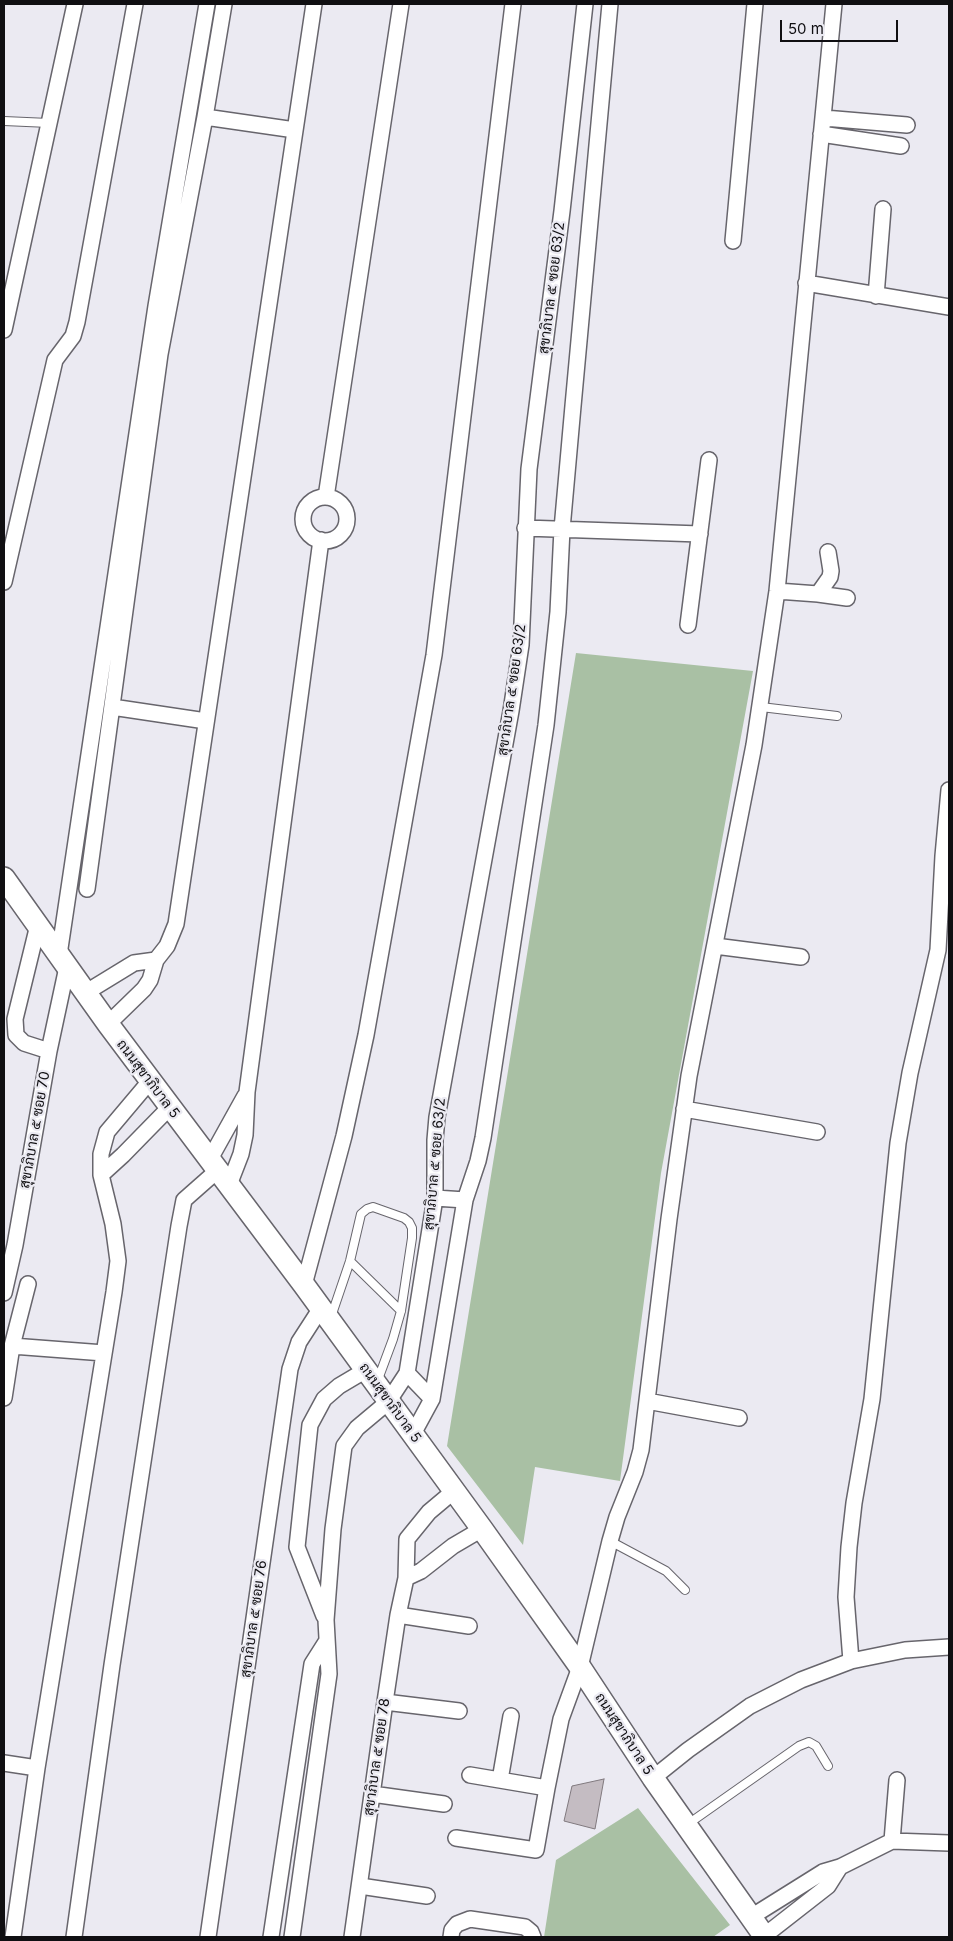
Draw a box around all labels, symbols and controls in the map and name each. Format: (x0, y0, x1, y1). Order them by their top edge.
scale bar (783, 10, 900, 42)
text: 50 m (788, 19, 824, 38)
street label: สุขาภิบาล ๕ ซอย 63/2 (536, 221, 568, 355)
street label: สุขาภิบาล ๕ ซอย 63/2 (494, 623, 530, 757)
street label: ถนนสุขาภิบาล 5 (113, 1036, 183, 1122)
street label: สุขาภิบาล ๕ ซอย 70 (16, 1070, 54, 1190)
street label: สุขาภิบาล ๕ ซอย 63/2 (421, 1097, 449, 1231)
street label: ถนนสุขาภิบาล 5 (356, 1360, 424, 1446)
street label: สุขาภิบาล ๕ ซอย 76 (237, 1559, 271, 1679)
street label: ถนนสุขาภิบาล 5 (591, 1690, 657, 1778)
street label: สุขาภิบาล ๕ ซอย 78 (360, 1697, 394, 1817)

